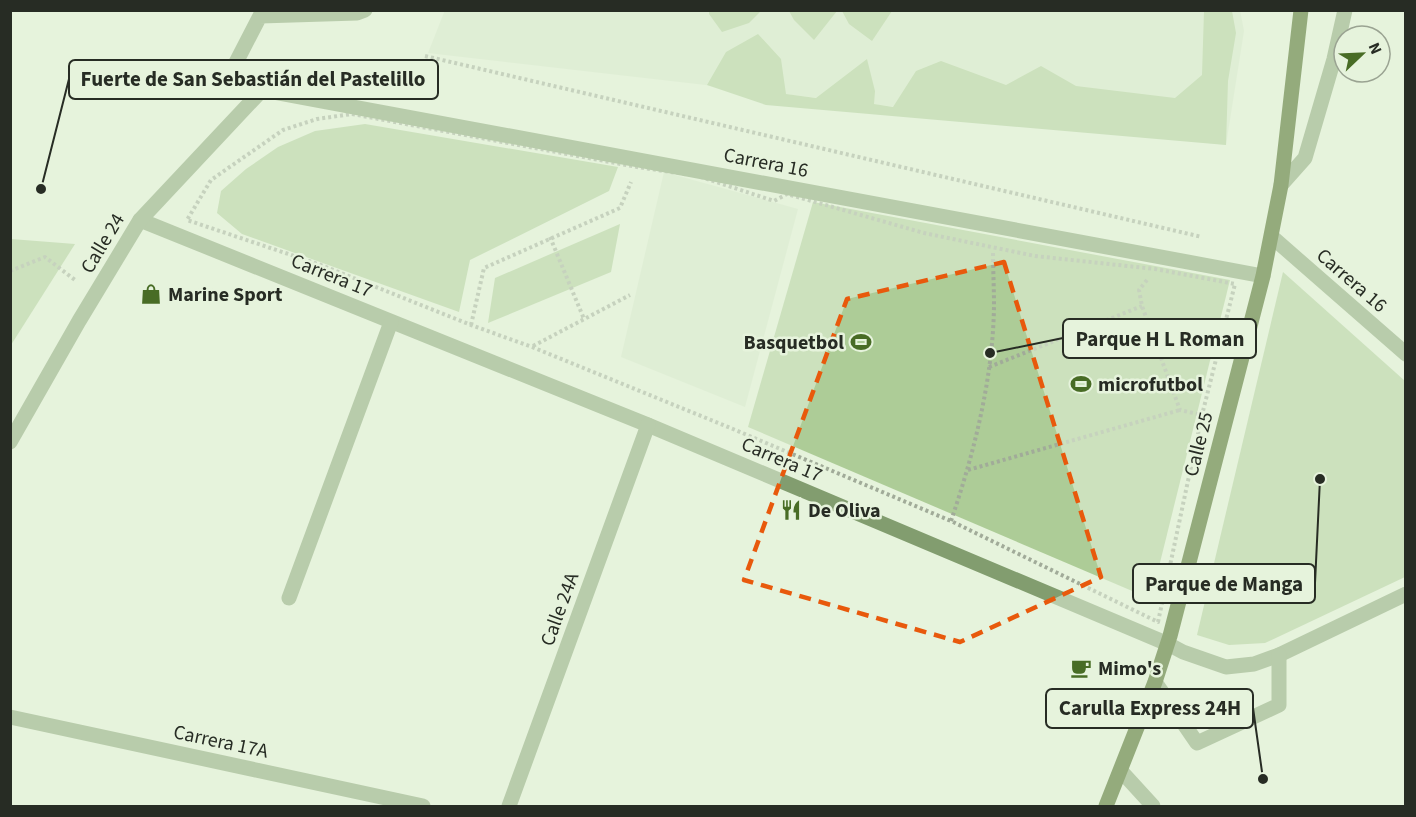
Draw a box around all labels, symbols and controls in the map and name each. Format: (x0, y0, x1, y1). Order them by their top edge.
north arrow (1332, 24, 1392, 84)
text: N (1363, 39, 1387, 58)
callout: Fuerte de San Sebastián del Pastelillo (69, 60, 438, 99)
text: Fuerte de San Sebastián del Pastelillo (81, 64, 425, 94)
street label: Carrera 16 (721, 141, 811, 185)
street label: Calle 24 (74, 208, 132, 279)
street label: Carrera 16 (1310, 242, 1393, 319)
street label: Carrera 17 (287, 247, 377, 305)
place label: Marine Sport (168, 281, 283, 309)
shop icon: Marine Sport (139, 282, 163, 306)
callout: Parque H L Roman (1063, 319, 1256, 358)
text: Parque H L Roman (1076, 324, 1244, 354)
place label: Basquetbol (744, 329, 844, 357)
sports icon: Basquetbol (849, 330, 873, 354)
place label: microfutbol (1098, 371, 1203, 399)
sports icon: microfutbol (1069, 372, 1093, 396)
street label: Calle 25 (1177, 409, 1220, 479)
street label: Carrera 17 (737, 430, 826, 490)
place label: De Oliva (808, 497, 881, 525)
restaurant icon: De Oliva (779, 498, 803, 522)
callout: Parque de Manga (1133, 564, 1315, 603)
street label: Calle 24A (534, 569, 586, 650)
text: Parque de Manga (1145, 569, 1303, 599)
place label: Mimo's (1098, 655, 1161, 683)
cafe icon: Mimo's (1069, 656, 1093, 680)
callout: Carulla Express 24H (1046, 689, 1253, 728)
text: Carulla Express 24H (1059, 693, 1241, 723)
street label: Carrera 17A (171, 718, 271, 766)

